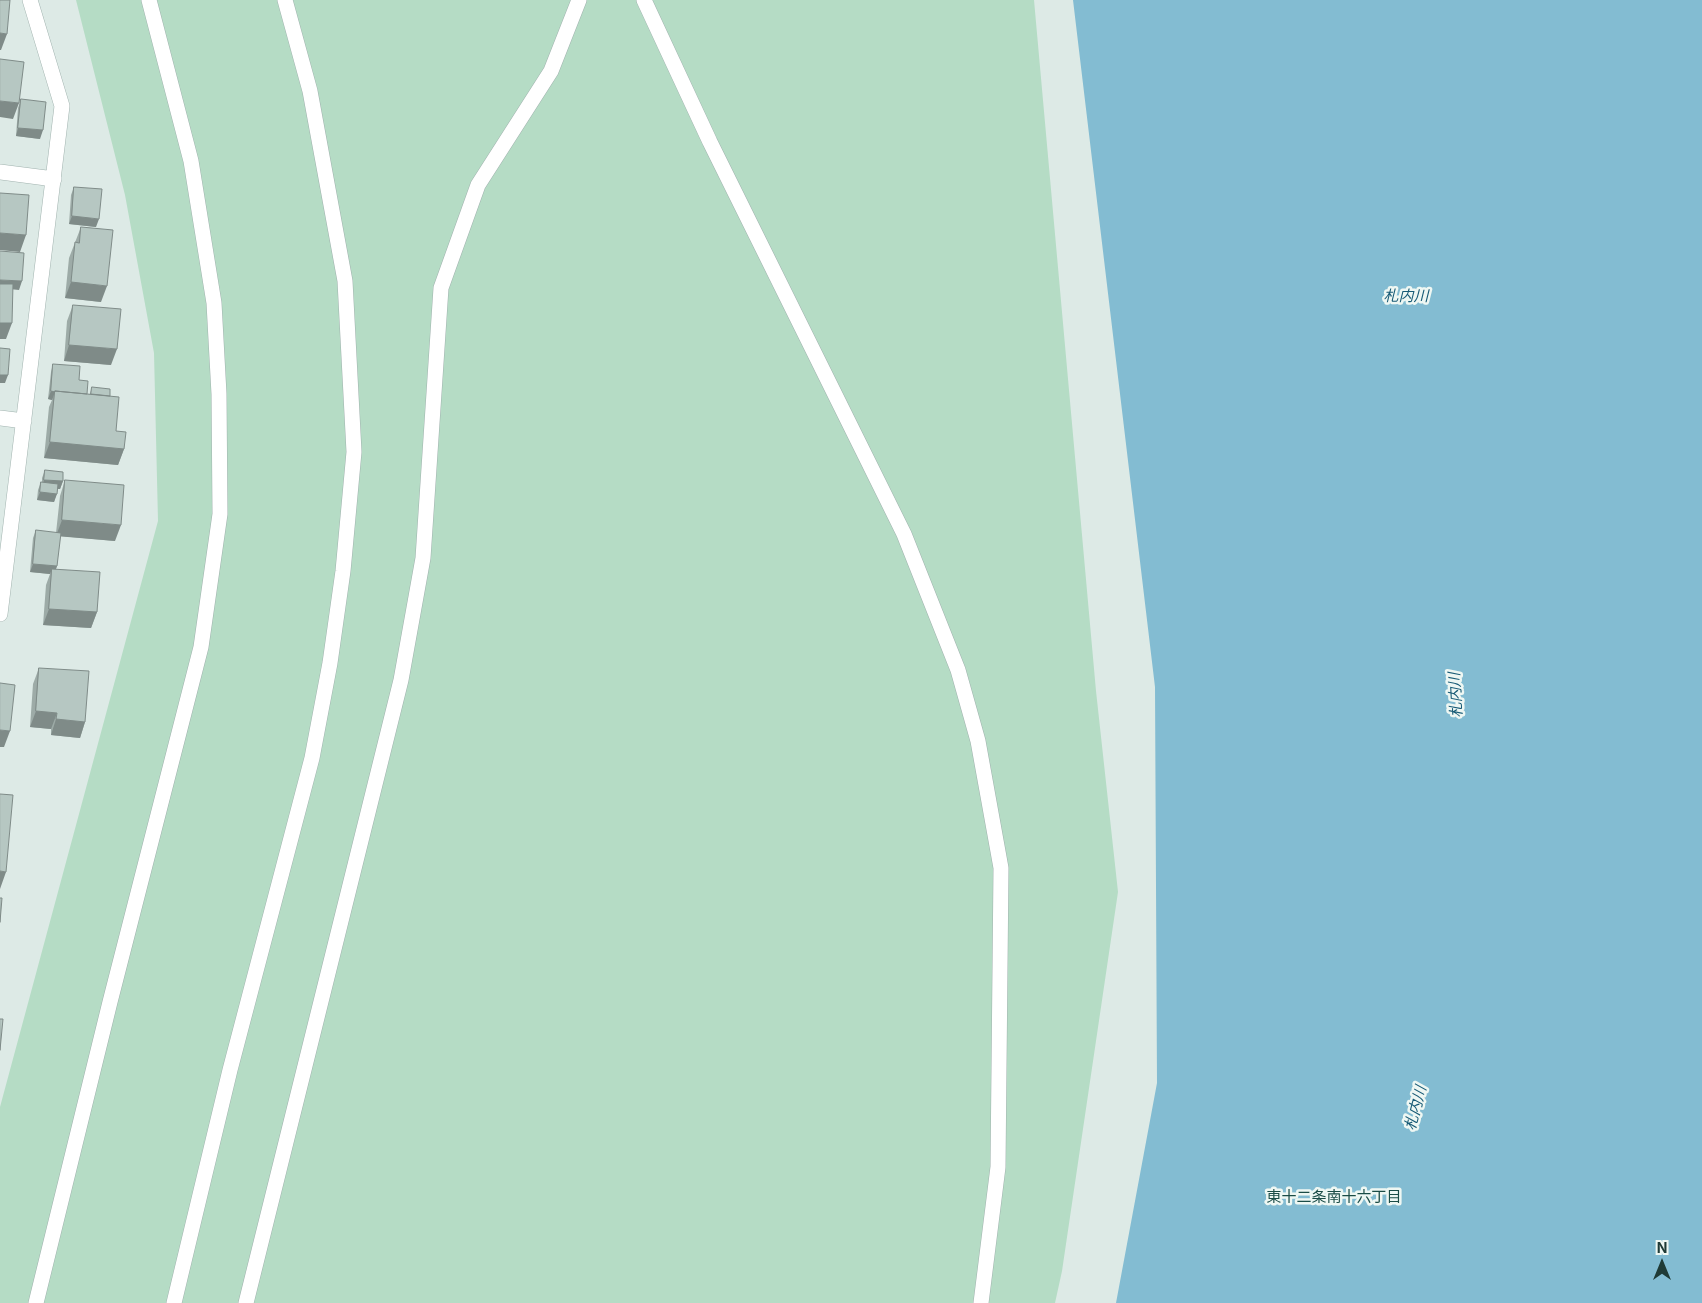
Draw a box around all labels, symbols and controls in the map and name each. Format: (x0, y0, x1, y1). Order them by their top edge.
water label: 札内川 (1384, 287, 1428, 305)
water label: 札内川 (1446, 672, 1466, 718)
water label: 札内川 (1401, 1084, 1431, 1132)
district label: 東十二条南十六丁目 (1267, 1188, 1401, 1206)
north arrow (1637, 1238, 1687, 1288)
text: N (1657, 1239, 1667, 1256)

